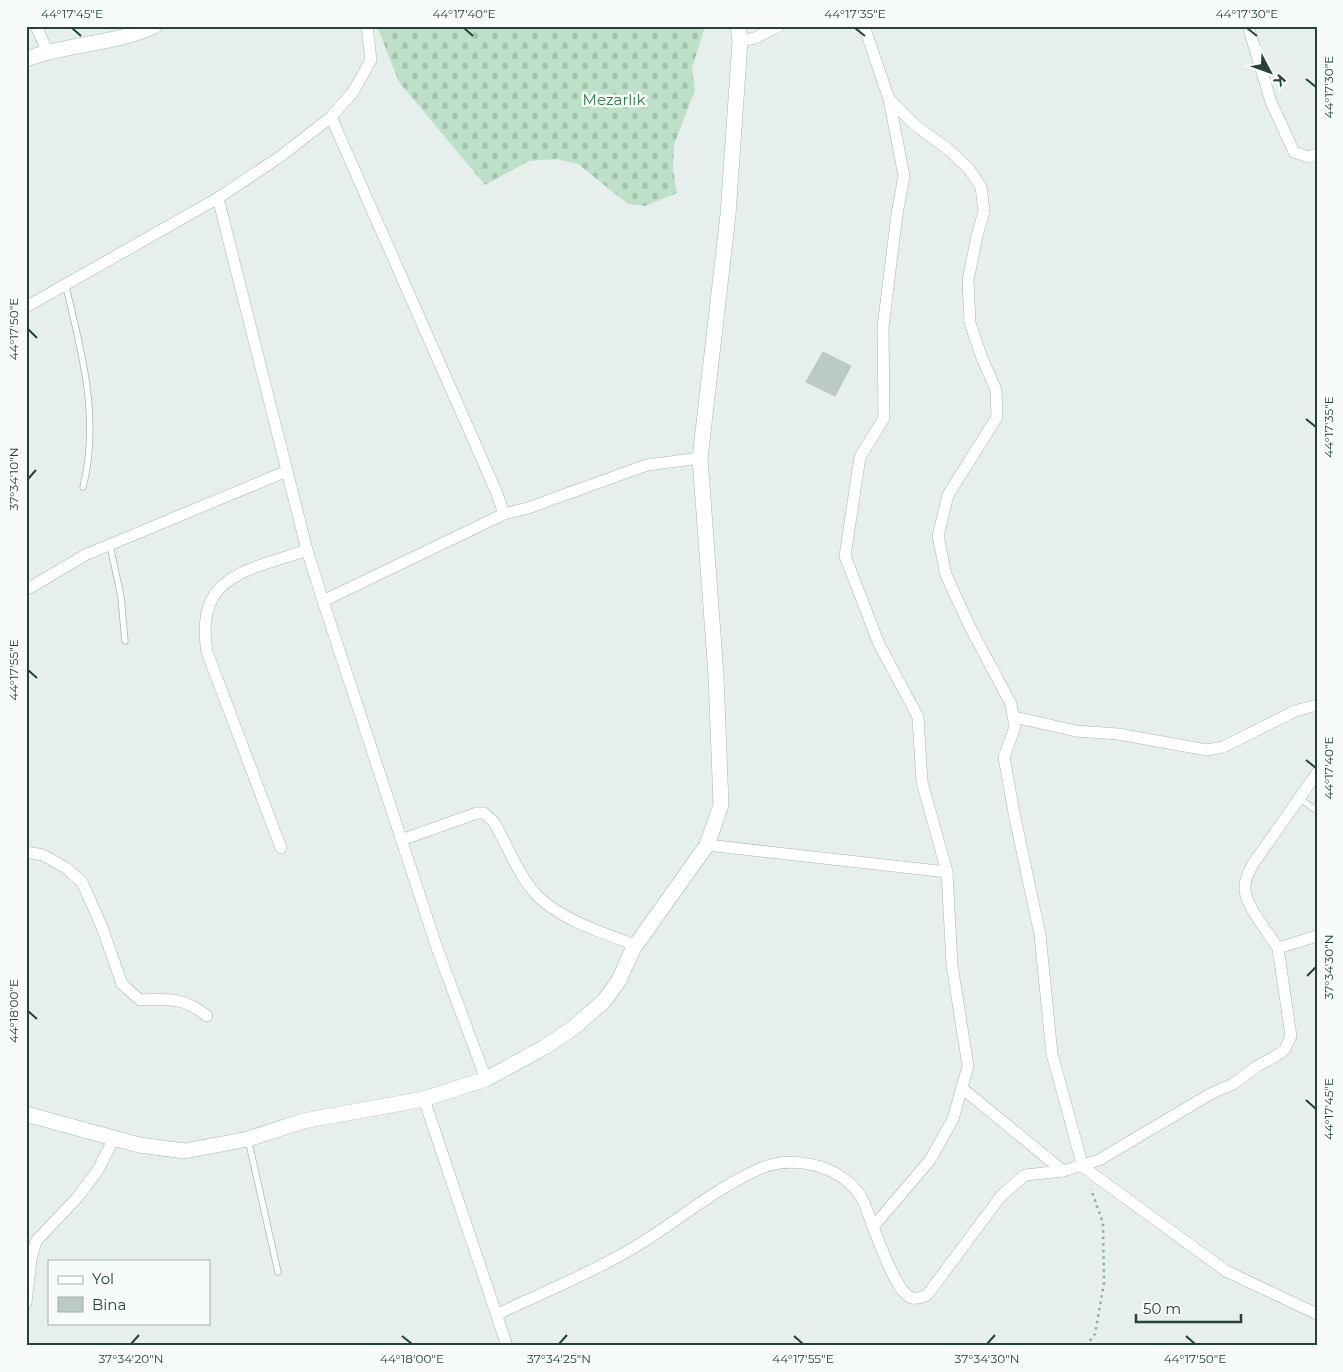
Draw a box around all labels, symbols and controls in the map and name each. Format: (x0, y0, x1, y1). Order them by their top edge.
text: 44°17'45"E (41, 6, 103, 21)
text: 44°17'40"E (432, 6, 496, 21)
text: 44°17'35"E (824, 6, 886, 21)
text: 44°17'30"E (1216, 6, 1278, 21)
north arrow (1246, 48, 1296, 98)
text: 44°17'30"E (1321, 56, 1336, 118)
text: K (1269, 71, 1290, 91)
park label: Mezarlık (583, 90, 645, 109)
text: 44°17'50"E (6, 298, 21, 360)
text: 44°17'35"E (1321, 396, 1336, 458)
text: 37°34'10"N (6, 448, 21, 510)
text: 44°17'55"E (6, 639, 21, 701)
text: 44°17'40"E (1321, 736, 1336, 800)
text: 37°34'30"N (1321, 935, 1336, 999)
text: 44°18'00"E (6, 979, 21, 1043)
text: 44°17'45"E (1321, 1078, 1336, 1140)
legend (48, 1260, 210, 1324)
text: Yol (92, 1269, 114, 1288)
scale bar (1136, 1292, 1240, 1324)
text: Bina (92, 1295, 126, 1314)
text: 50 m (1143, 1299, 1181, 1318)
text: 37°34'20"N (98, 1351, 164, 1366)
text: 44°18'00"E (380, 1351, 444, 1366)
text: 37°34'25"N (527, 1351, 591, 1366)
text: 44°17'55"E (772, 1351, 834, 1366)
text: 37°34'30"N (955, 1351, 1019, 1366)
text: 44°17'50"E (1164, 1351, 1226, 1366)

